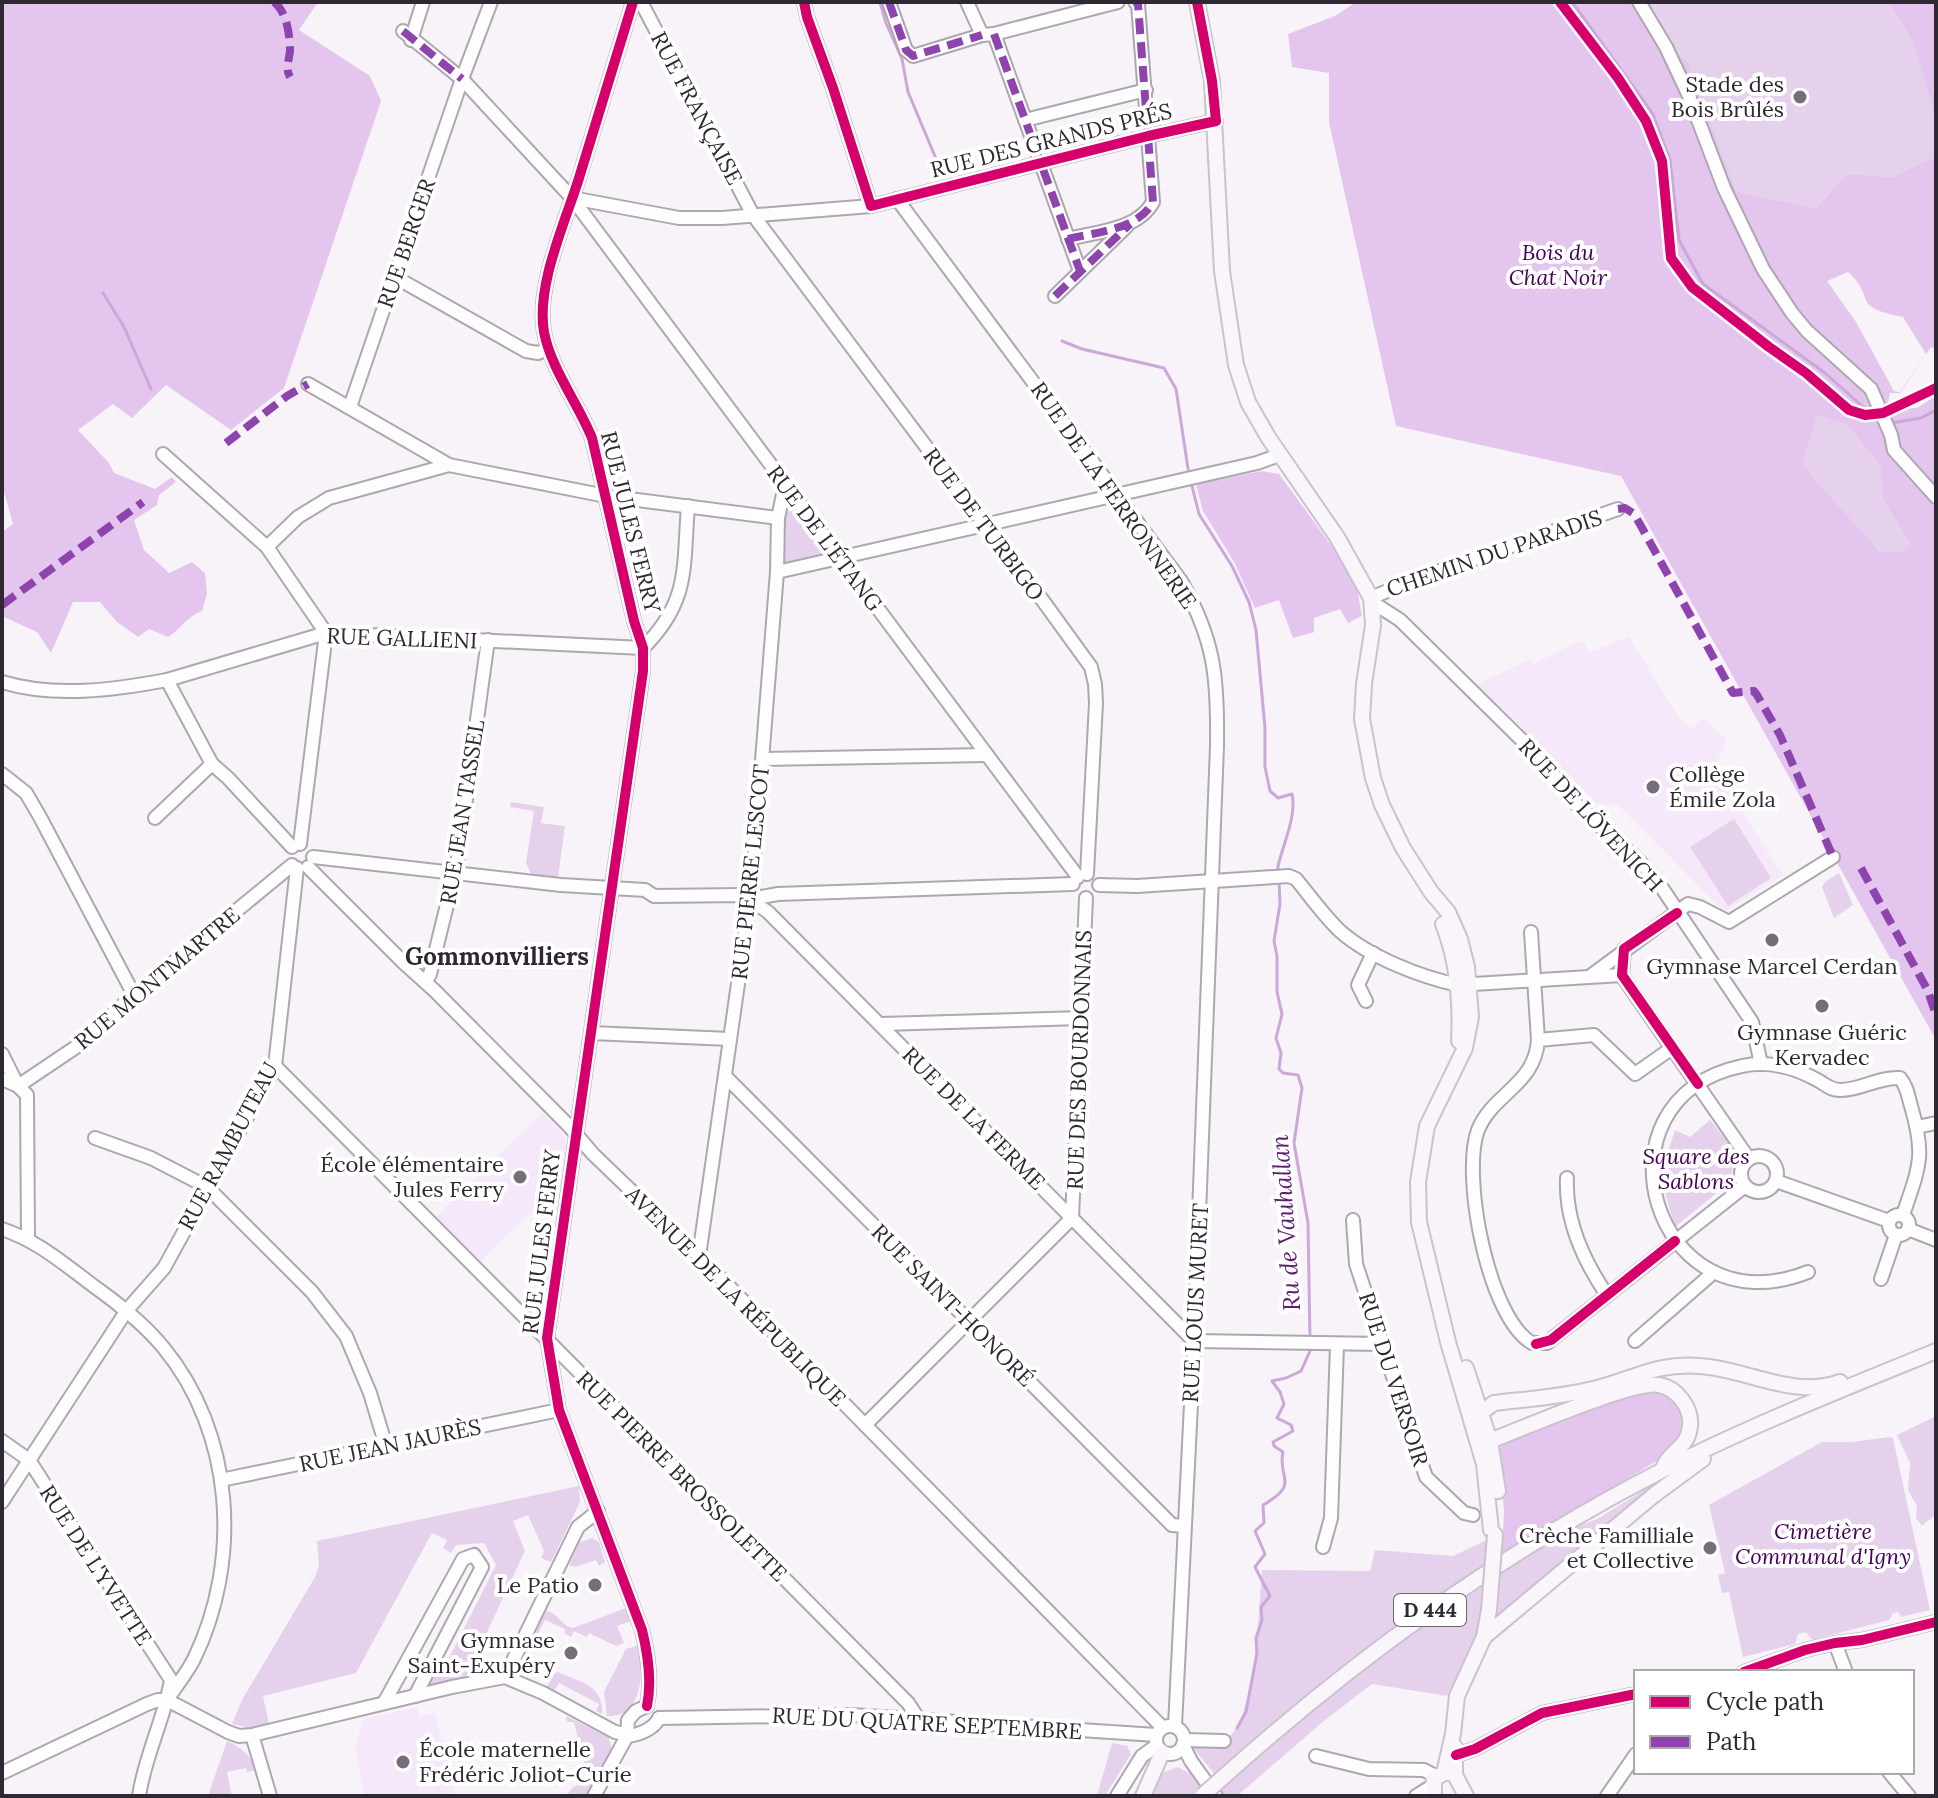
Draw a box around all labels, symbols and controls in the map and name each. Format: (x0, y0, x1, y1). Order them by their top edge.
street label: RUE FRANÇAISE (645, 27, 749, 189)
place label: Stade des Bois Brûlés (1671, 70, 1784, 123)
marker: Stade des Bois Brûlés (1791, 88, 1809, 106)
street label: RUE DES GRANDS PRÉS (927, 96, 1175, 184)
street label: RUE BERGER (371, 174, 441, 311)
park label: Bois du Chat Noir (1509, 238, 1608, 291)
street label: RUE DE LA FERRONNERIE (1025, 376, 1203, 614)
street label: RUE JULES FERRY (595, 428, 667, 617)
street label: RUE DE TURBIGO (917, 442, 1051, 606)
street label: RUE DE L'ÉTANG (761, 460, 889, 617)
street label: CHEMIN DU PARADIS (1383, 503, 1605, 603)
street label: RUE GALLIENI (326, 621, 478, 655)
street label: RUE JEAN TASSEL (434, 717, 490, 906)
street label: RUE DE LÖVENICH (1513, 733, 1669, 897)
place label: Collège Émile Zola (1669, 760, 1776, 813)
street label: RUE PIERRE LESCOT (725, 763, 775, 981)
marker: Collège Émile Zola (1644, 778, 1662, 796)
street label: RUE MONTMARTRE (69, 901, 245, 1055)
street label: RUE DES BOURDONNAIS (1060, 930, 1098, 1190)
marker: Gymnase Marcel Cerdan (1763, 931, 1781, 949)
district label: Gommonvilliers (405, 941, 589, 972)
place label: Gymnase Marcel Cerdan (1646, 952, 1898, 980)
marker: Gymnase Guéric Kervadec (1813, 997, 1831, 1015)
place label: Gymnase Guéric Kervadec (1737, 1018, 1907, 1071)
street label: RUE DE LA FERME (896, 1040, 1052, 1196)
street label: RUE RAMBUTEAU (172, 1057, 284, 1235)
water label: Ru de Vauhallan (1264, 1134, 1307, 1312)
park label: Square des Sablons (1642, 1142, 1750, 1195)
street label: RUE JULES FERRY (516, 1147, 566, 1336)
place label: École élémentaire Jules Ferry (320, 1150, 504, 1203)
marker: École élémentaire Jules Ferry (511, 1168, 529, 1186)
street label: AVENUE DE LA RÉPUBLIQUE (619, 1179, 852, 1412)
street label: RUE LOUIS MURET (1176, 1202, 1214, 1404)
street label: RUE SAINT-HONORÉ (866, 1218, 1040, 1392)
street label: RUE DU VERSOIR (1353, 1289, 1435, 1470)
street label: RUE PIERRE BROSSOLETTE (571, 1365, 793, 1587)
street label: RUE JEAN JAURÈS (296, 1412, 484, 1478)
street label: RUE DE L'YVETTE (34, 1479, 158, 1651)
park label: Cimetière Communal d'Igny (1735, 1517, 1911, 1570)
place label: Crèche Familliale et Collective (1519, 1521, 1694, 1574)
marker: Crèche Familliale et Collective (1701, 1539, 1719, 1557)
place label: Le Patio (497, 1571, 579, 1599)
marker: Le Patio (586, 1576, 604, 1594)
road number: D 444 (1394, 1594, 1466, 1626)
place label: Gymnase Saint-Exupéry (408, 1626, 555, 1679)
marker: Gymnase Saint-Exupéry (562, 1644, 580, 1662)
legend (1634, 1670, 1914, 1774)
text: Cycle path (1706, 1686, 1824, 1717)
street label: RUE DU QUATRE SEPTEMBRE (771, 1701, 1083, 1745)
text: Path (1706, 1726, 1756, 1757)
place label: École maternelle Frédéric Joliot-Curie (419, 1735, 632, 1788)
marker: École maternelle Frédéric Joliot-Curie (394, 1753, 412, 1771)

